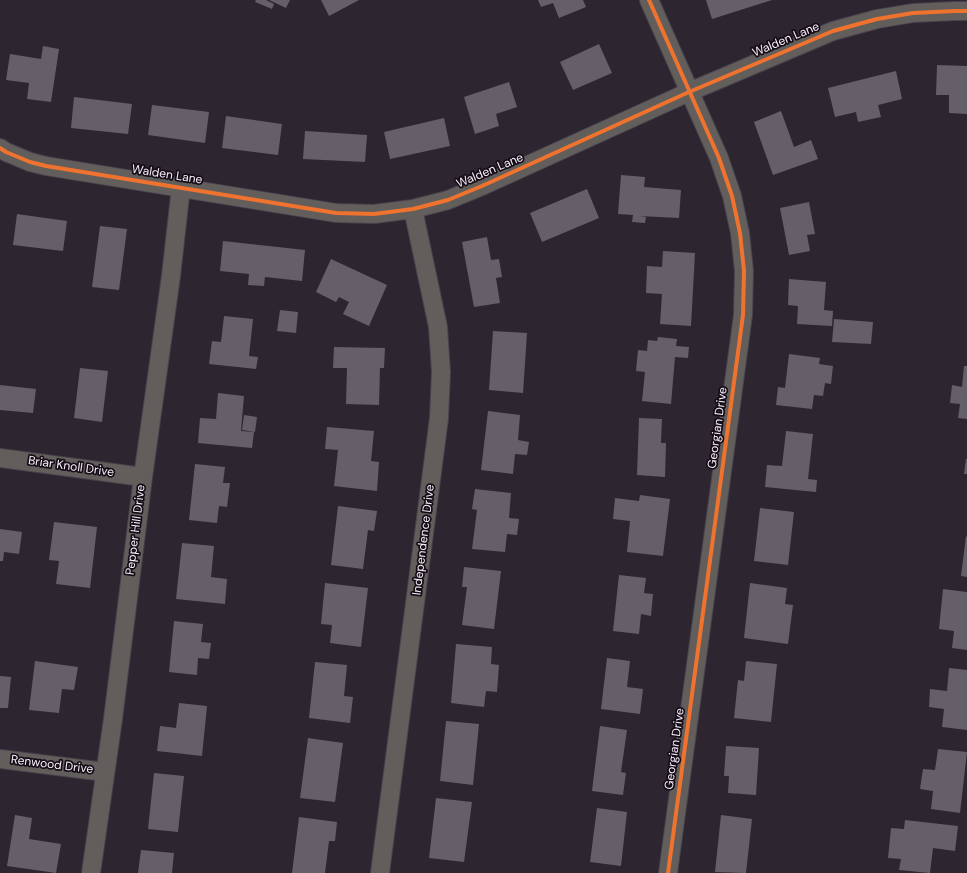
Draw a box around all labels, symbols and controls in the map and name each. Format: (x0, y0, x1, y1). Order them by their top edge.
street label: Walden Lane (750, 19, 822, 61)
street label: Walden Lane (454, 150, 526, 192)
street label: Walden Lane (131, 162, 203, 188)
street label: Georgian Drive (705, 386, 731, 470)
street label: Briar Knoll Drive (27, 454, 115, 480)
street label: Pepper Hill Drive (123, 484, 149, 576)
street label: Independence Drive (410, 484, 438, 596)
street label: Georgian Drive (662, 707, 688, 791)
street label: Renwood Drive (10, 753, 94, 777)

